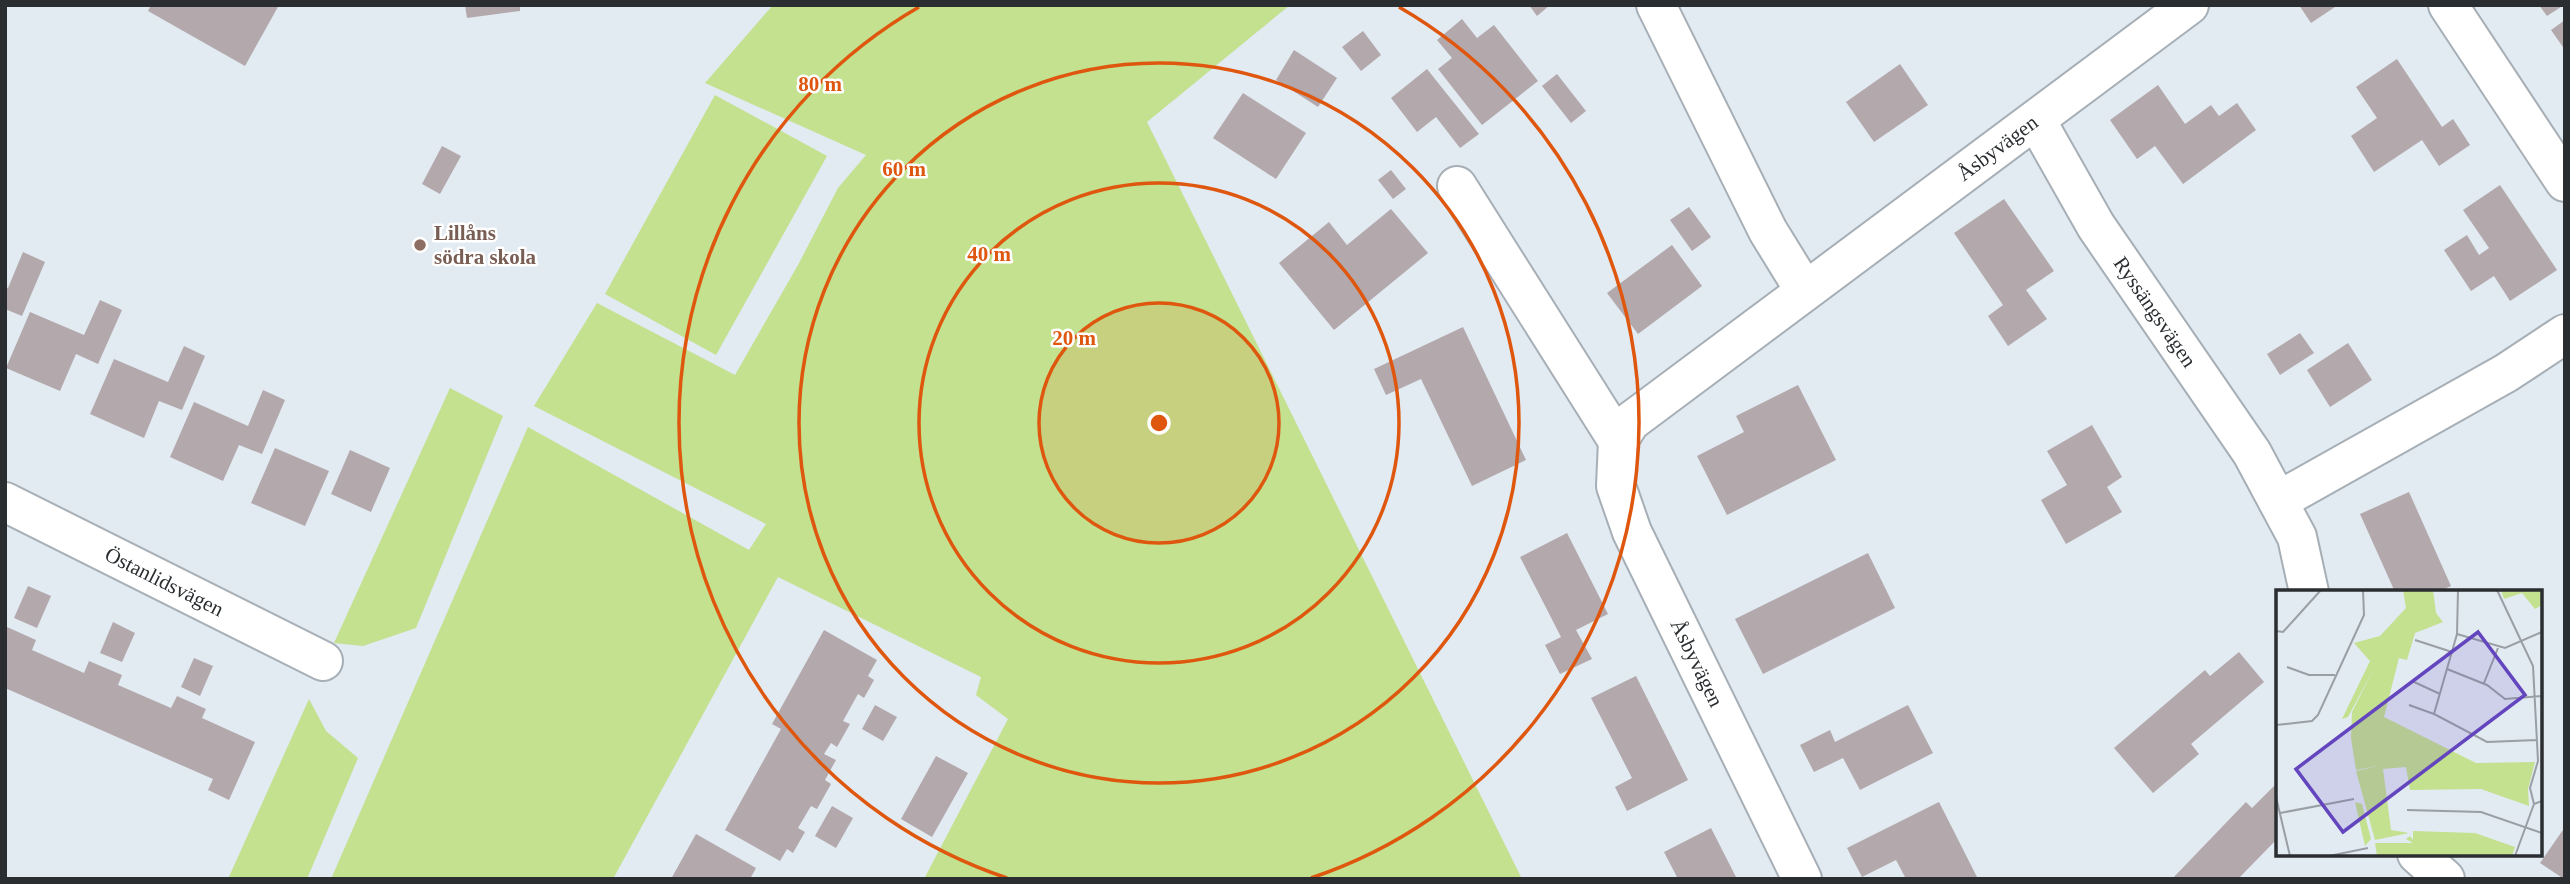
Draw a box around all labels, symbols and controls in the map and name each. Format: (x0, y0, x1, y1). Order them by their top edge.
text: 80 m (798, 72, 842, 96)
street label: Åsbyvägen (1952, 110, 2043, 186)
text: 60 m (882, 157, 926, 181)
place label: Lillåns södra skola (434, 221, 537, 269)
marker: Lillåns södra skola (412, 237, 428, 253)
text: 40 m (967, 242, 1011, 266)
street label: Ryssängsvägen (2109, 252, 2202, 372)
text: 20 m (1052, 326, 1096, 350)
centre of rings (1147, 411, 1171, 435)
street label: Östanlidsvägen (101, 542, 228, 622)
inset map (2276, 590, 2542, 856)
street label: Åsbyvägen (1666, 615, 1729, 711)

